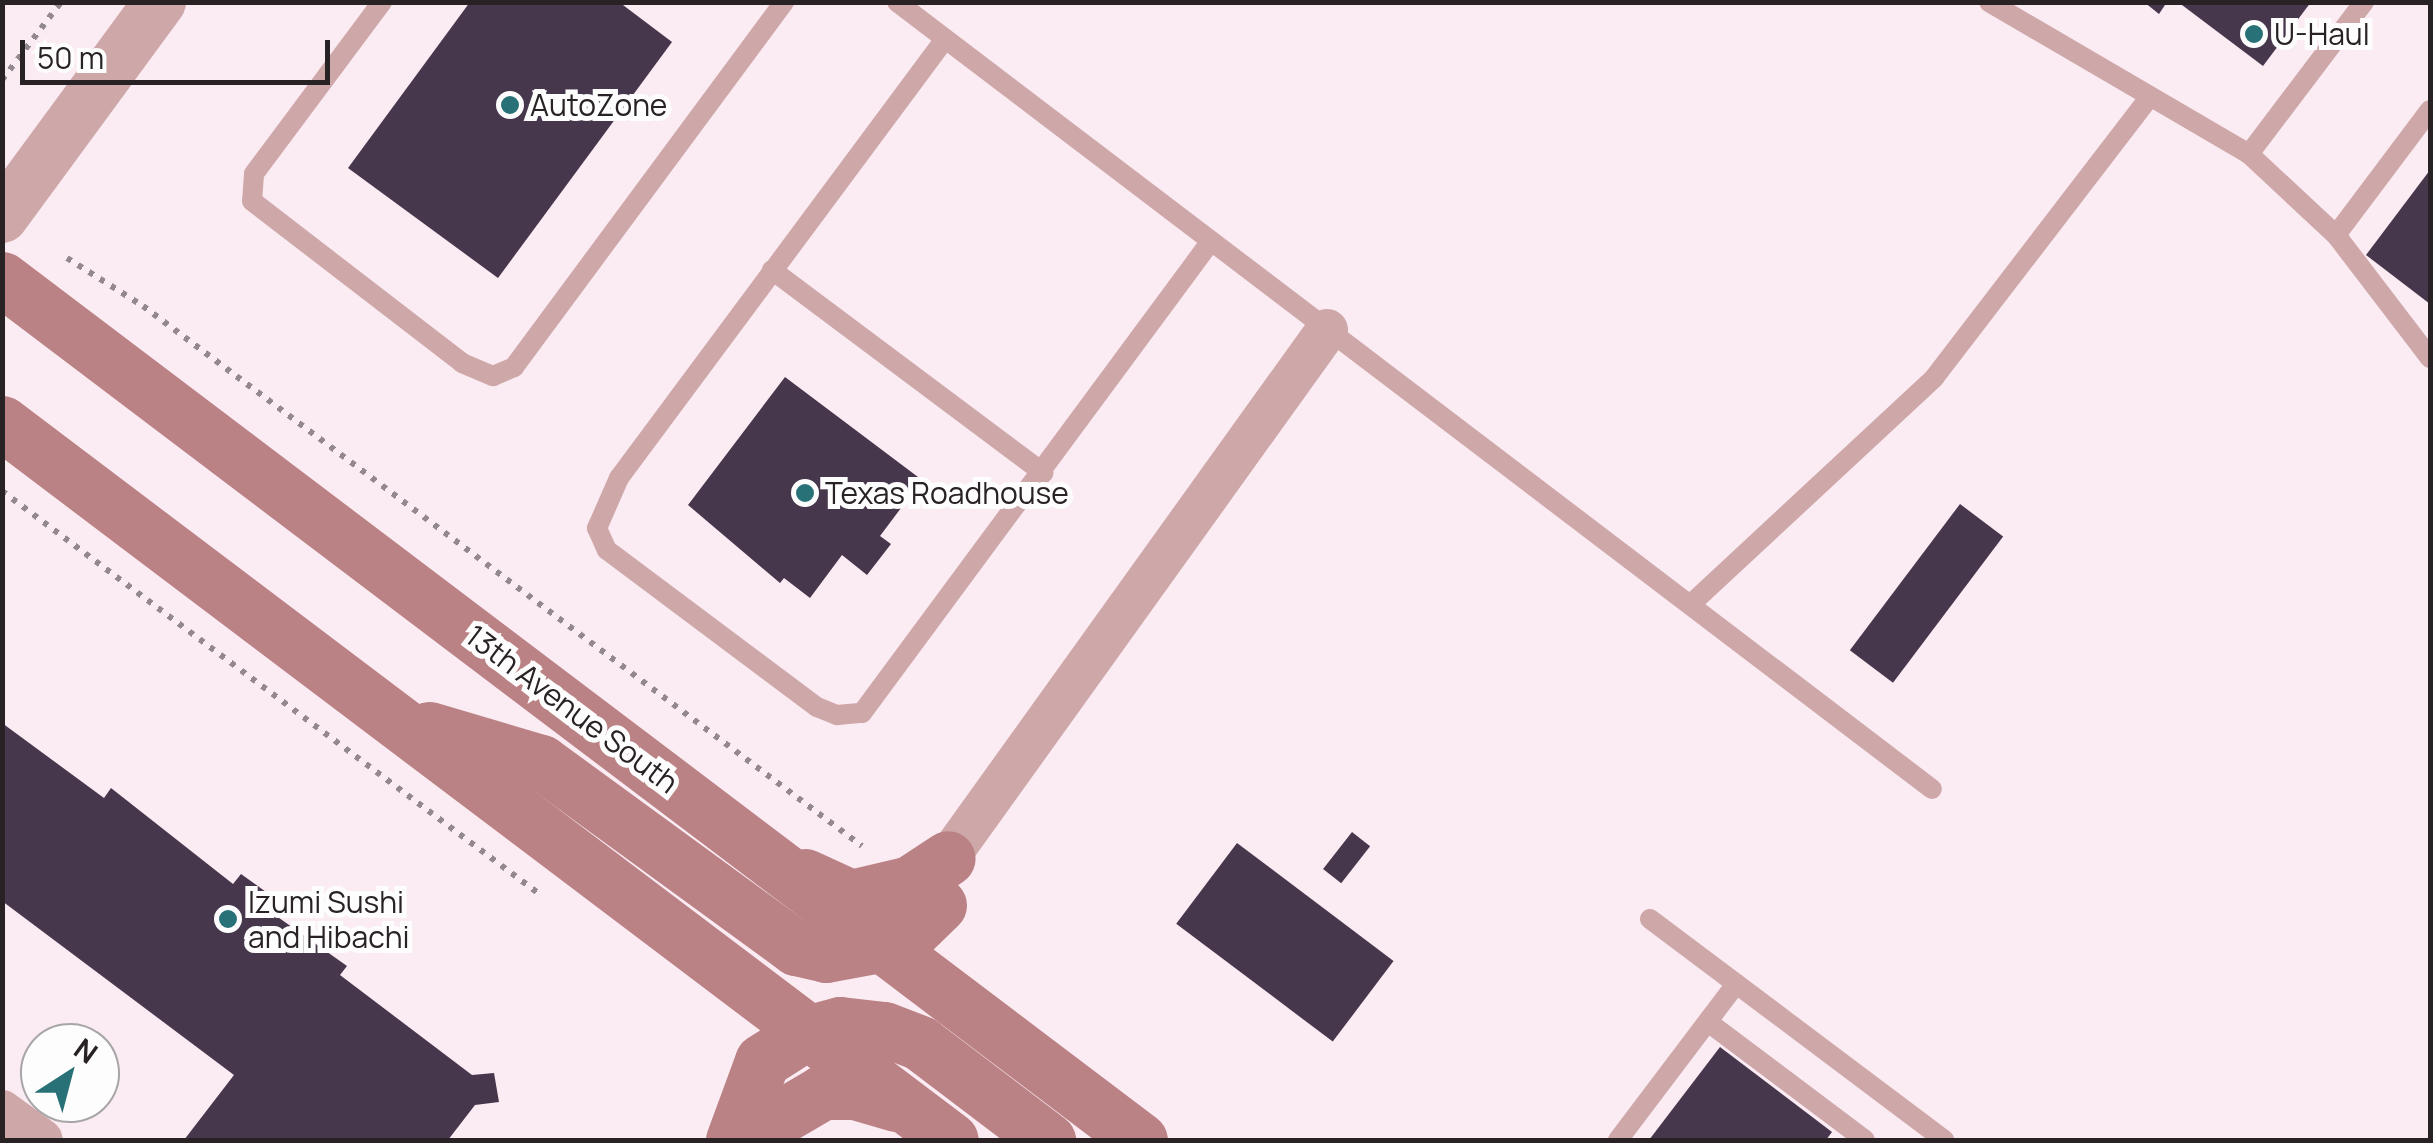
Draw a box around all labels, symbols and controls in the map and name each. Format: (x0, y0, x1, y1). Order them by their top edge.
place label: U-Haul (2274, 16, 2370, 52)
scale bar (25, 20, 335, 82)
marker: U-Haul (2243, 23, 2265, 45)
text: 50 m (37, 37, 104, 78)
place label: AutoZone (530, 87, 667, 123)
marker: AutoZone (499, 94, 521, 116)
place label: Texas Roadhouse (825, 475, 1069, 511)
marker: Texas Roadhouse (794, 482, 816, 504)
street label: 13th Avenue South (459, 617, 685, 801)
place label: Izumi Sushi and Hibachi (248, 884, 410, 954)
marker: Izumi Sushi and Hibachi (217, 908, 239, 930)
north arrow (20, 1023, 120, 1123)
text: N (67, 1029, 106, 1072)

